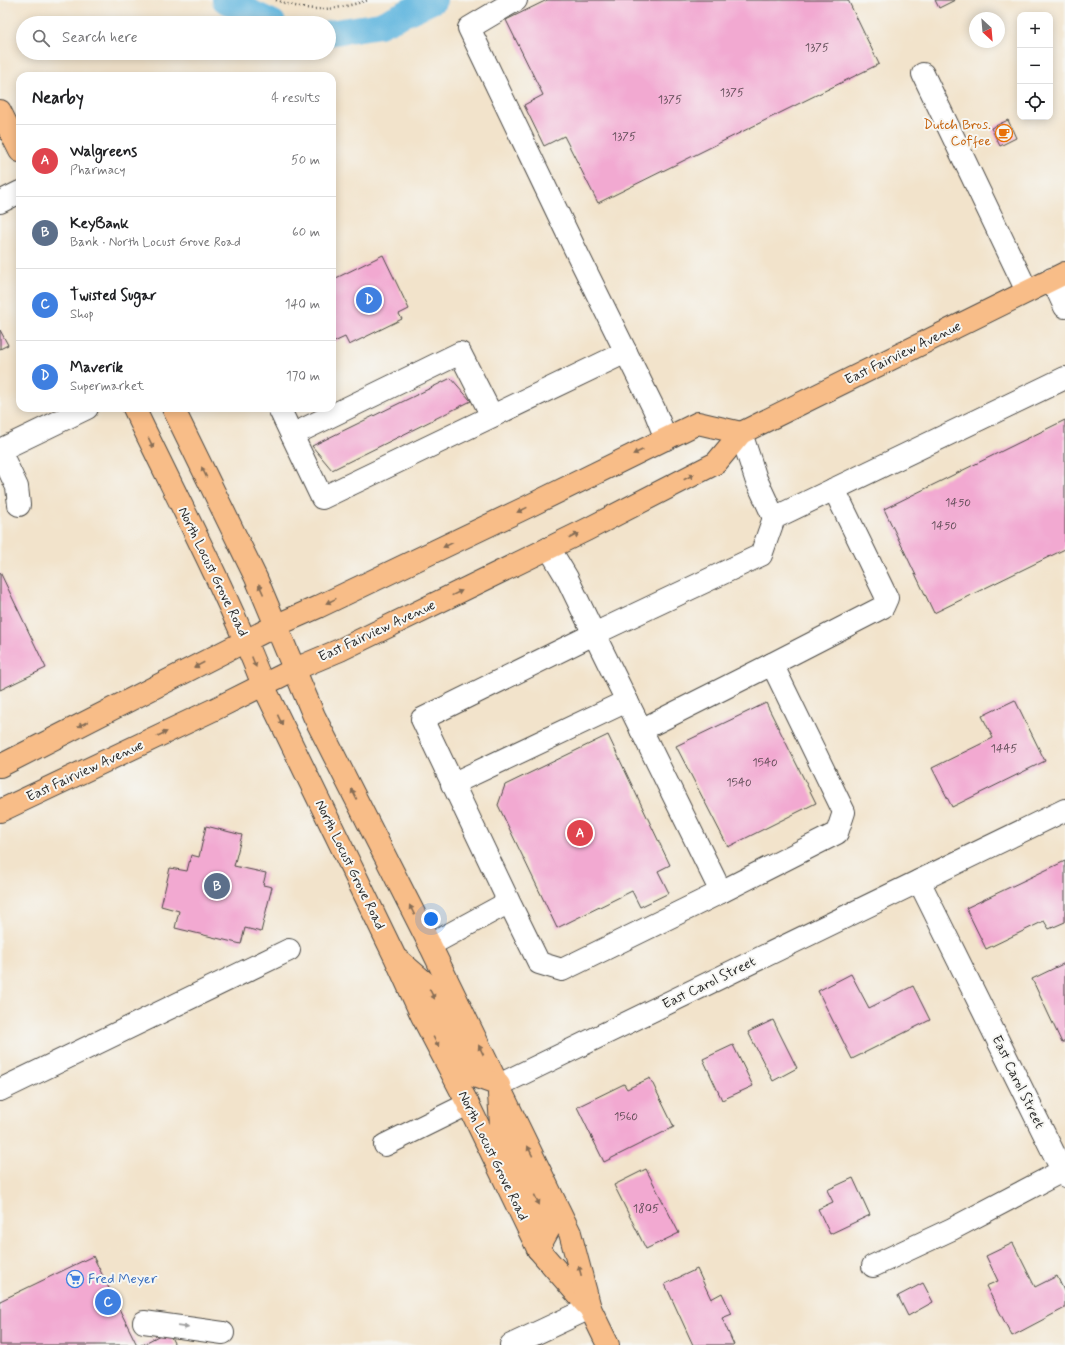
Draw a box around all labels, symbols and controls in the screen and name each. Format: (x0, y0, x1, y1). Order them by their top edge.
north arrow (969, 12, 1005, 48)
map controls (1017, 12, 1053, 120)
button: + (1017, 12, 1053, 48)
search box (16, 16, 336, 60)
icon: search (30, 27, 52, 49)
text: Search here (62, 28, 138, 48)
house number: 1375 (805, 40, 829, 56)
button: − (1017, 48, 1053, 84)
button: locate (1017, 84, 1053, 120)
house number: 1375 (720, 85, 744, 101)
text: Nearby (32, 87, 84, 109)
text: 4 results (271, 90, 320, 107)
house number: 1375 (658, 92, 682, 108)
place label: Dutch Bros. Coffee (923, 116, 991, 150)
cafe icon: Dutch Bros. Coffee (994, 123, 1014, 143)
house number: 1375 (612, 129, 636, 145)
text: Walgreens (70, 142, 137, 162)
text: A (41, 152, 49, 169)
text: 50 m (291, 152, 320, 169)
text: Pharmacy (70, 162, 126, 179)
text: KeyBank (70, 214, 129, 234)
text: B (41, 224, 49, 241)
text: 60 m (292, 224, 320, 241)
text: Bank · North Locust Grove Road (70, 234, 241, 251)
pin: D (356, 285, 382, 315)
text: Twisted Sugar (70, 286, 156, 306)
text: C (40, 296, 50, 313)
text: 140 m (285, 296, 320, 313)
text: Shop (70, 306, 94, 323)
street label: East Fairview Avenue (842, 317, 964, 389)
text: Maverik (70, 358, 123, 378)
text: D (41, 368, 49, 385)
text: 170 m (286, 368, 320, 385)
text: Supermarket (70, 378, 144, 395)
one-way arrow (148, 437, 154, 449)
one-way arrow (633, 449, 644, 455)
one-way arrow (201, 466, 207, 478)
one-way arrow (684, 473, 695, 480)
house number: 1450 (945, 495, 971, 511)
street label: North Locust Grove Road (174, 504, 252, 640)
one-way arrow (516, 507, 527, 513)
house number: 1450 (931, 518, 957, 534)
one-way arrow (568, 533, 580, 539)
one-way arrow (443, 542, 454, 548)
one-way arrow (258, 583, 264, 595)
one-way arrow (451, 590, 463, 596)
street label: East Fairview Avenue (316, 596, 438, 666)
one-way arrow (325, 598, 337, 604)
one-way arrow (252, 656, 258, 668)
one-way arrow (193, 662, 205, 668)
one-way arrow (277, 714, 283, 726)
one-way arrow (77, 721, 89, 727)
one-way arrow (156, 731, 168, 737)
street label: East Fairview Avenue (24, 736, 146, 806)
house number: 1445 (991, 741, 1017, 757)
house number: 1540 (752, 755, 778, 771)
house number: 1540 (726, 775, 752, 791)
one-way arrow (351, 788, 357, 800)
street label: North Locust Grove Road (311, 797, 389, 933)
pin: A (567, 818, 593, 848)
pin: B (204, 871, 230, 901)
one-way arrow (409, 904, 416, 916)
your location (421, 909, 441, 929)
street label: East Carol Street (659, 953, 759, 1013)
one-way arrow (429, 988, 435, 999)
street label: East Carol Street (988, 1032, 1048, 1132)
one-way arrow (433, 1037, 439, 1048)
one-way arrow (478, 1044, 485, 1056)
street label: North Locust Grove Road (454, 1088, 532, 1224)
house number: 1560 (614, 1109, 638, 1125)
one-way arrow (527, 1145, 533, 1157)
one-way arrow (534, 1194, 540, 1206)
house number: 1805 (633, 1201, 659, 1217)
one-way arrow (576, 1264, 582, 1277)
supermarket icon: Fred Meyer (65, 1269, 85, 1289)
place label: Fred Meyer (88, 1270, 158, 1288)
pin: C (95, 1287, 121, 1317)
one-way arrow (177, 1324, 189, 1330)

